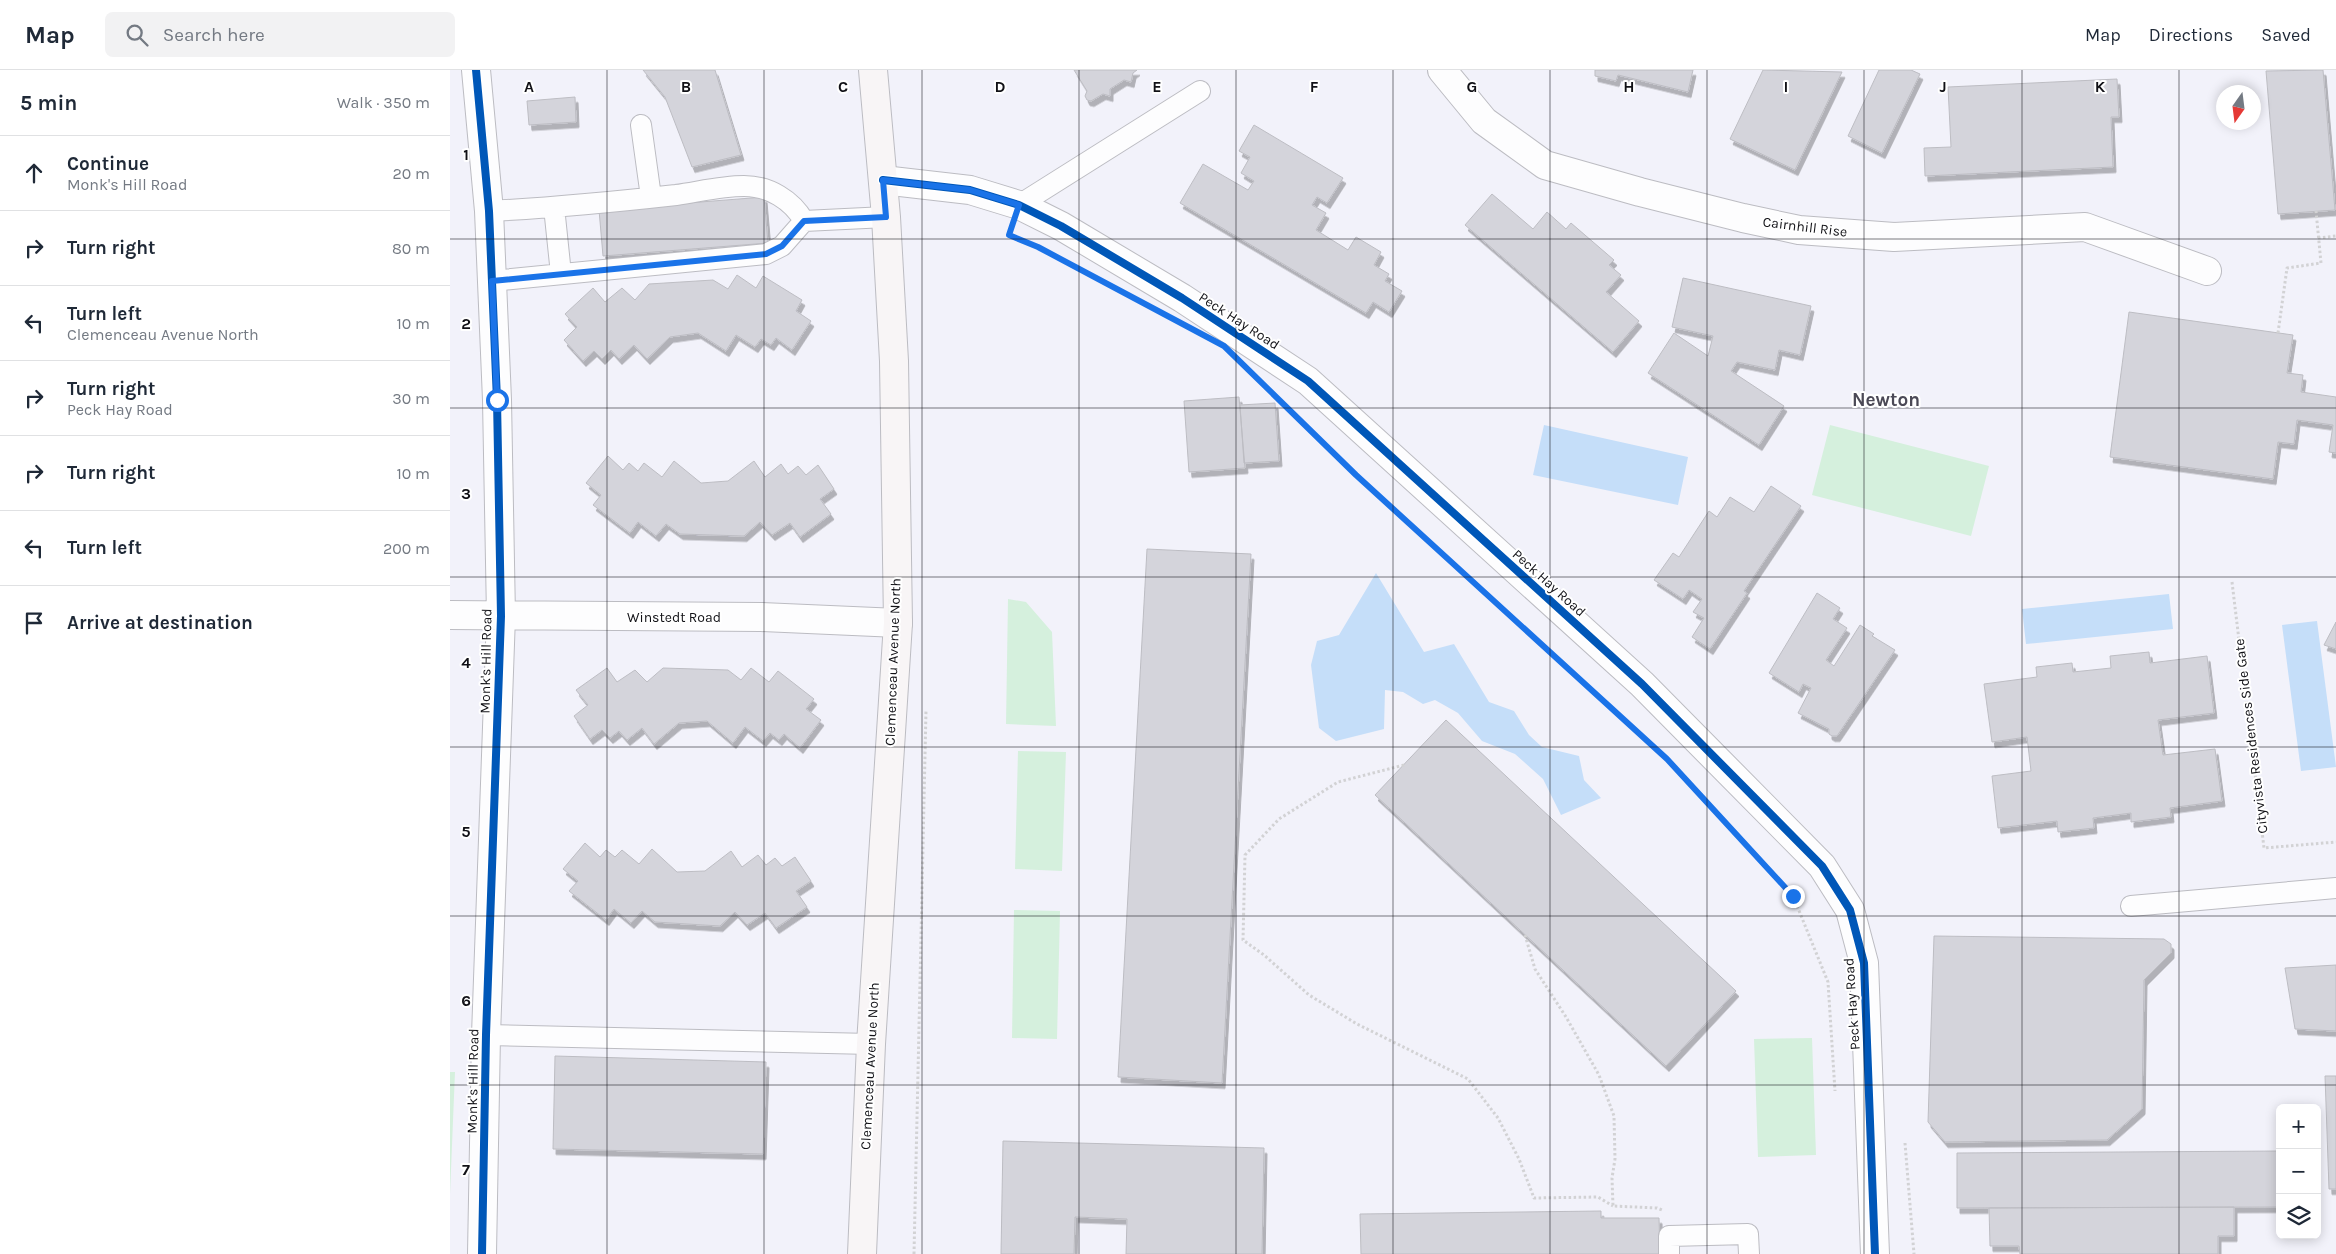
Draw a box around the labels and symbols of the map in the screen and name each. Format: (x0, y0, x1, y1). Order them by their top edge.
text: A (524, 77, 534, 96)
text: B (681, 77, 691, 96)
text: C (838, 77, 848, 96)
text: D (995, 77, 1006, 96)
text: E (1152, 77, 1162, 96)
text: F (1310, 77, 1319, 96)
text: G (1467, 77, 1477, 96)
text: H (1623, 77, 1635, 96)
text: I (1784, 77, 1788, 96)
text: J (1939, 77, 1947, 96)
text: K (2095, 77, 2106, 96)
north arrow (2216, 85, 2261, 130)
text: 1 (463, 145, 469, 164)
street label: Cairnhill Rise (1762, 213, 1848, 241)
street label: Peck Hay Road (1196, 289, 1282, 353)
text: 2 (461, 314, 471, 333)
route start (486, 389, 509, 412)
district label: Newton (1852, 389, 1920, 411)
text: 3 (461, 484, 471, 503)
street label: Peck Hay Road (1509, 546, 1589, 620)
street label: Clemenceau Avenue North (882, 578, 904, 746)
street label: Monk's Hill Road (477, 608, 495, 714)
street label: Winstedt Road (627, 609, 721, 626)
street label: Cityvista Residences Side Gate (2231, 638, 2271, 834)
text: 4 (461, 653, 471, 672)
text: 5 (461, 822, 471, 841)
route end (1782, 885, 1805, 908)
street label: Peck Hay Road (1840, 957, 1864, 1051)
street label: Clemenceau Avenue North (857, 982, 883, 1150)
text: 6 (461, 991, 471, 1010)
street label: Monk's Hill Road (464, 1028, 482, 1134)
text: 7 (462, 1160, 470, 1179)

